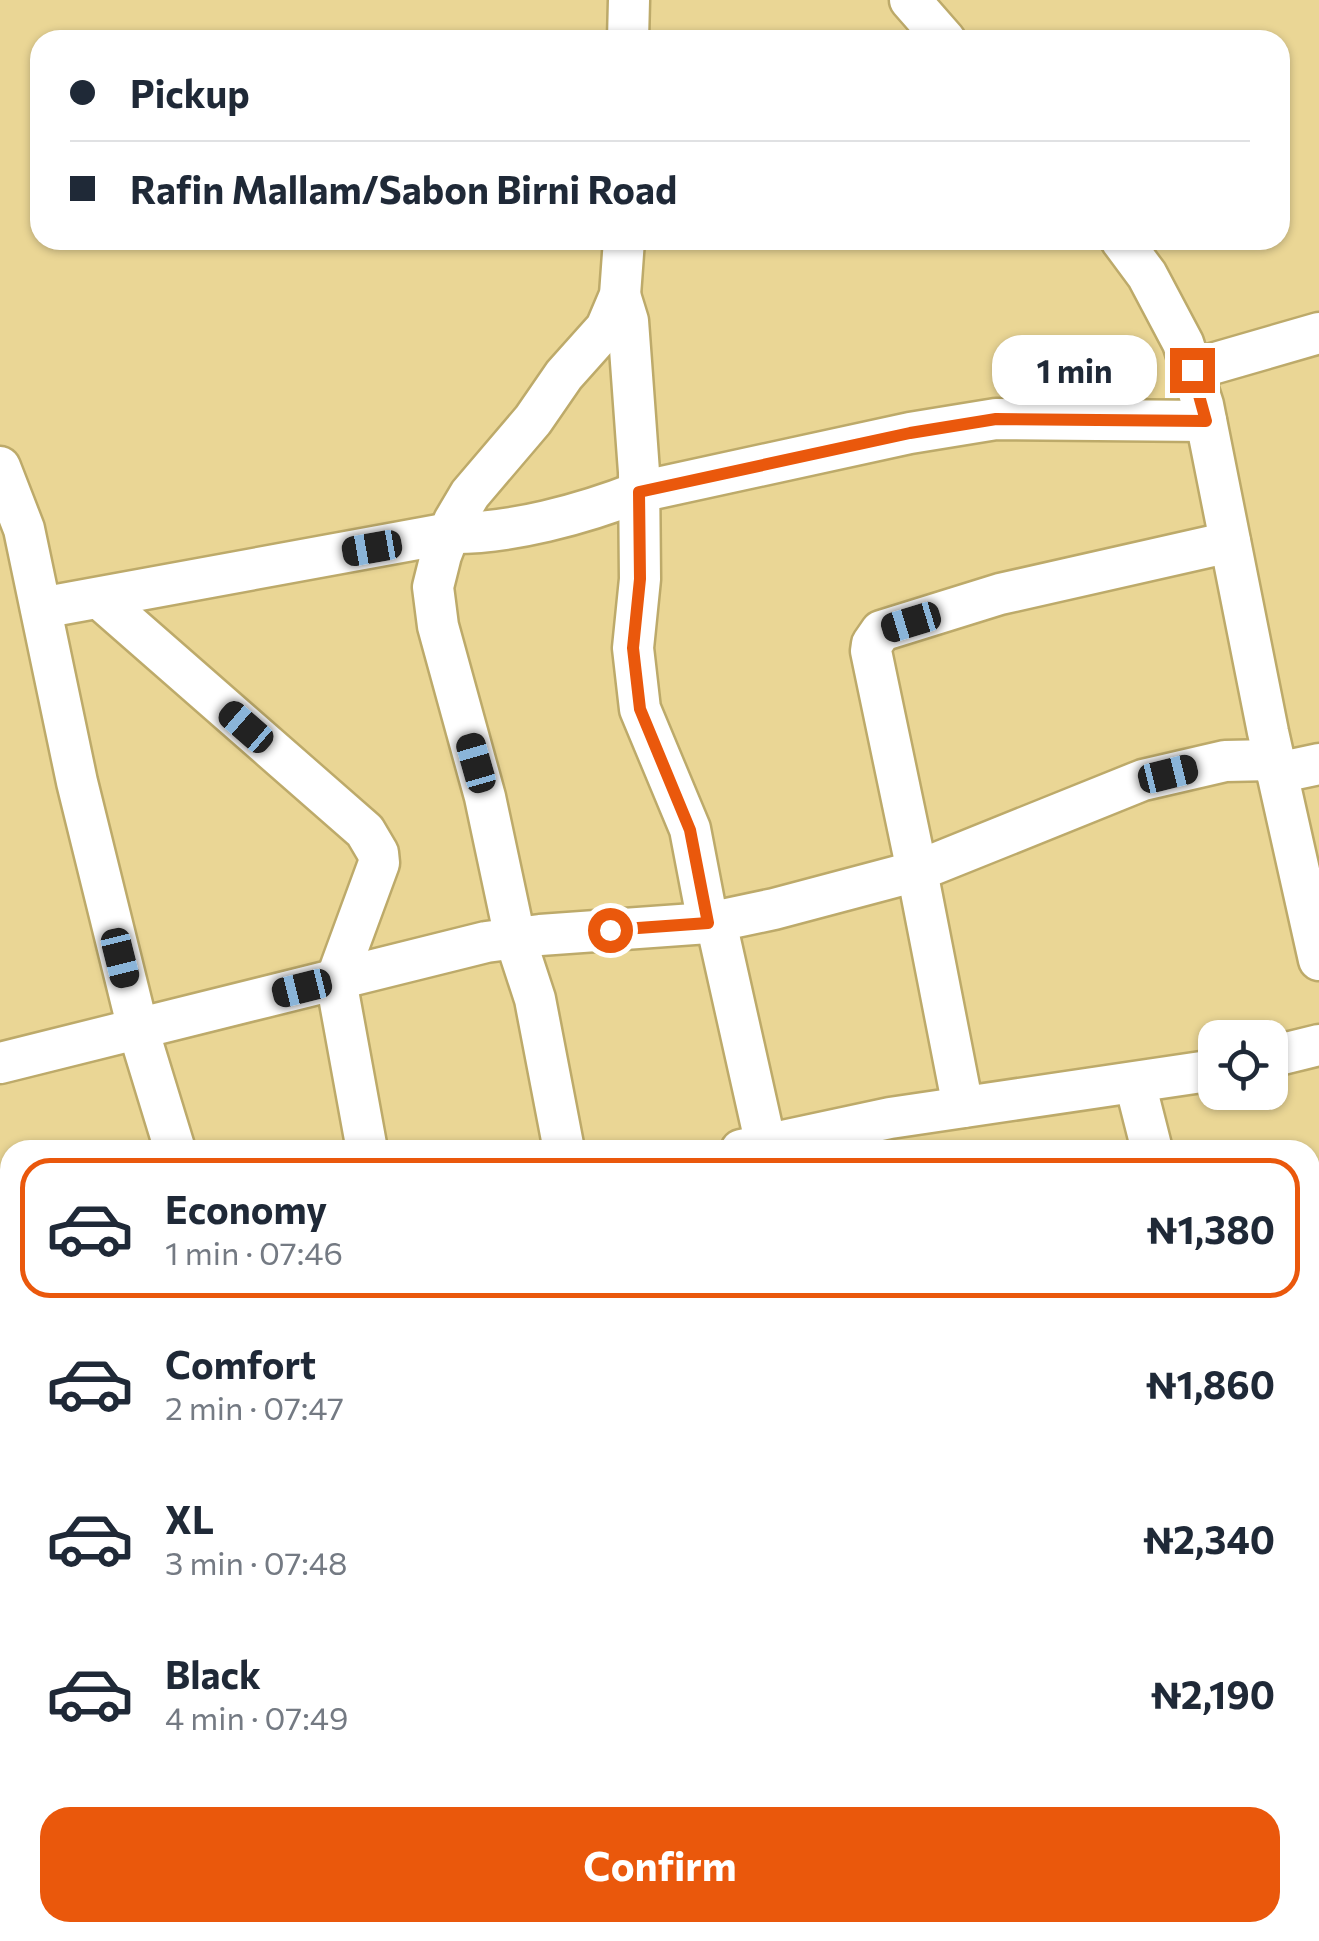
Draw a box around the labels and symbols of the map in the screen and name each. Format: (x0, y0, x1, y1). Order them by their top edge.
callout: 1 min (992, 335, 1157, 405)
route end (1170, 348, 1215, 393)
car (340, 528, 404, 568)
car (878, 599, 944, 645)
car (214, 696, 278, 758)
car (453, 730, 499, 796)
car (1135, 752, 1201, 796)
route start (588, 908, 633, 953)
car (98, 925, 142, 991)
car (269, 966, 335, 1010)

